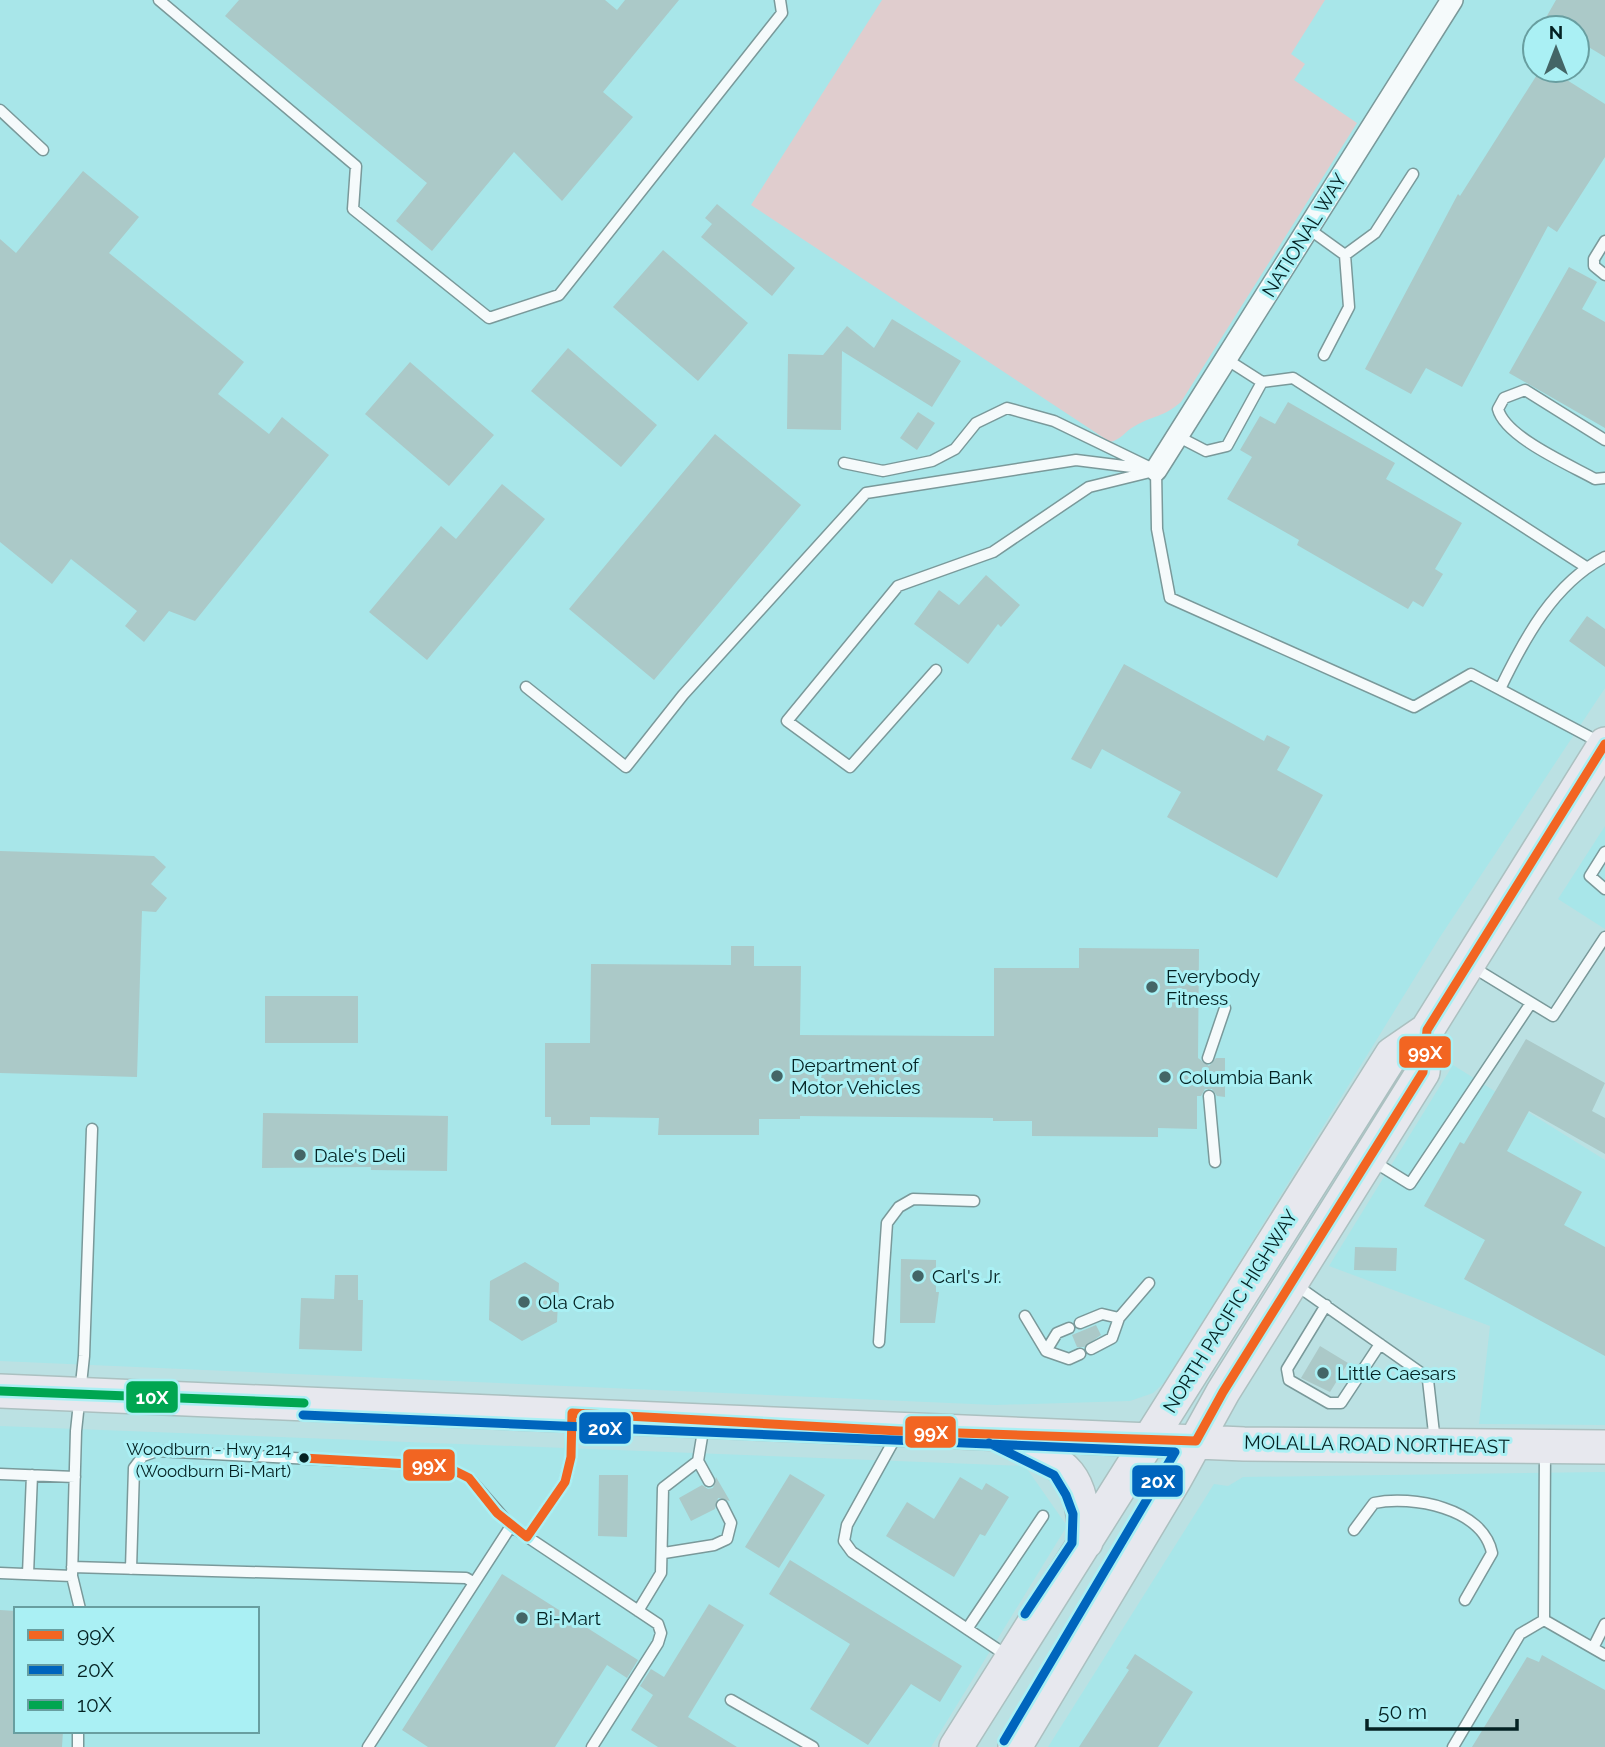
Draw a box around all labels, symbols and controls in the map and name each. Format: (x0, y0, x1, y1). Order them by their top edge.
north arrow (1521, 14, 1591, 84)
text: N (1549, 21, 1563, 43)
street label: NATIONAL WAY (1257, 169, 1351, 301)
place label: Everybody Fitness (1166, 965, 1260, 1009)
marker: Everybody Fitness (1144, 979, 1160, 995)
line badge: 99X (1398, 1035, 1452, 1069)
text: 99X (1408, 1041, 1443, 1063)
place label: Department of Motor Vehicles (791, 1054, 921, 1098)
place label: Columbia Bank (1179, 1066, 1312, 1088)
marker: Department of Motor Vehicles (769, 1068, 785, 1084)
marker: Columbia Bank (1157, 1069, 1173, 1085)
place label: Dale's Deli (314, 1144, 406, 1166)
marker: Dale's Deli (292, 1147, 308, 1163)
street label: NORTH PACIFIC HIGHWAY (1158, 1205, 1302, 1417)
place label: Carl's Jr. (932, 1265, 1002, 1287)
marker: Carl's Jr. (910, 1268, 926, 1284)
place label: Ola Crab (538, 1291, 614, 1313)
marker: Ola Crab (516, 1294, 532, 1310)
place label: Little Caesars (1337, 1362, 1456, 1384)
marker: Little Caesars (1315, 1365, 1331, 1381)
line badge: 10X (125, 1380, 179, 1414)
text: 10X (136, 1386, 169, 1408)
line badge: 20X (578, 1411, 632, 1445)
line badge: 99X (904, 1415, 957, 1449)
text: 20X (588, 1417, 623, 1439)
text: 99X (914, 1421, 949, 1443)
street label: MOLALLA ROAD NORTHEAST (1244, 1431, 1510, 1457)
place label: Woodburn - Hwy 214 (Woodburn Bi-Mart) (126, 1439, 291, 1481)
line badge: 99X (402, 1448, 456, 1482)
marker: Woodburn - Hwy 214 (Woodburn Bi-Mart) (297, 1451, 311, 1465)
text: 99X (412, 1454, 447, 1476)
line badge: 20X (1131, 1464, 1184, 1498)
text: 20X (1141, 1470, 1176, 1492)
legend (14, 1607, 259, 1733)
place label: Bi-Mart (536, 1607, 601, 1629)
marker: Bi-Mart (514, 1610, 530, 1626)
text: 99X (77, 1622, 116, 1647)
text: 20X (77, 1657, 114, 1682)
scale bar (1367, 1688, 1518, 1732)
text: 10X (77, 1692, 112, 1717)
text: 50 m (1378, 1699, 1427, 1724)

